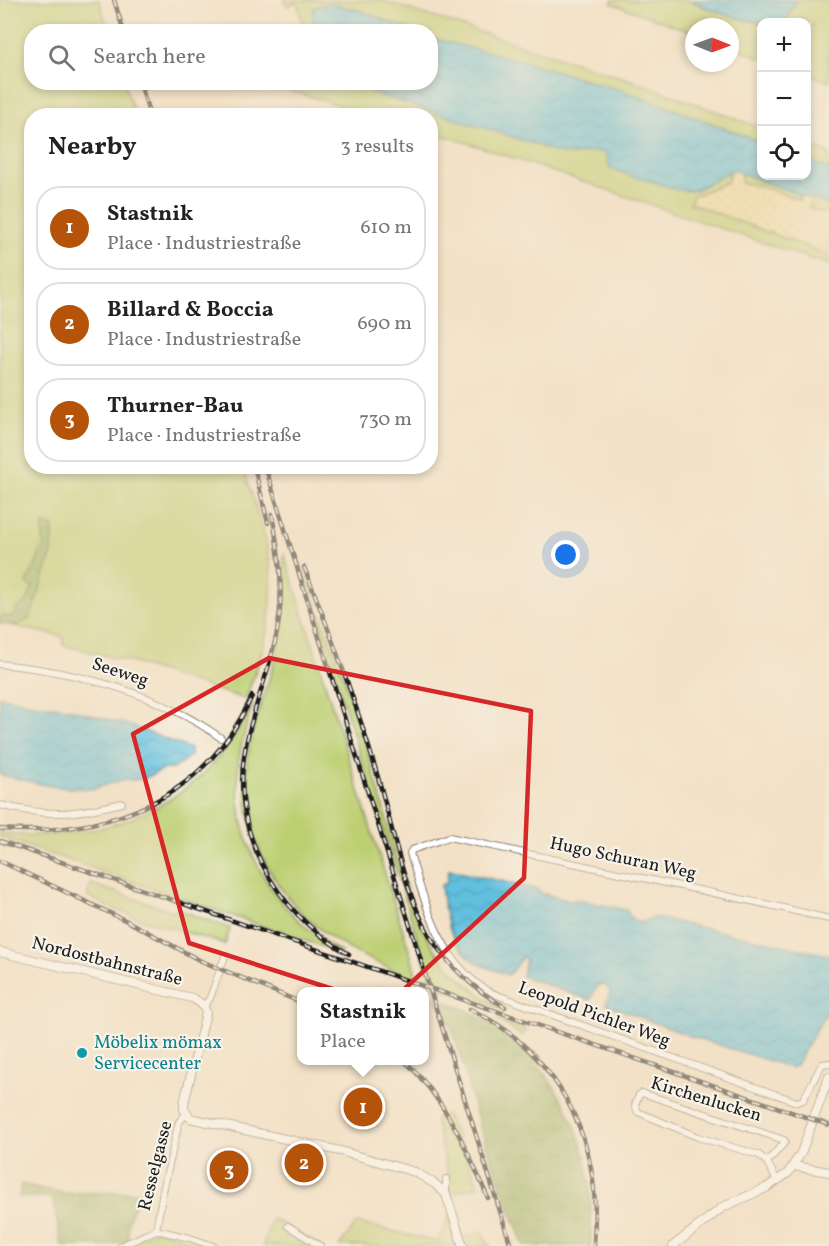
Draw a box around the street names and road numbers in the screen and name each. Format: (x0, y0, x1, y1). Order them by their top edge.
street label: Seeweg (88, 652, 152, 694)
street label: Hugo Schuran Weg (547, 831, 699, 887)
street label: Nordostbahnstraße (29, 931, 185, 993)
street label: Leopold Pichler Weg (515, 976, 673, 1054)
street label: Kirchenlucken (647, 1071, 765, 1129)
street label: Resselgasse (133, 1118, 179, 1214)

